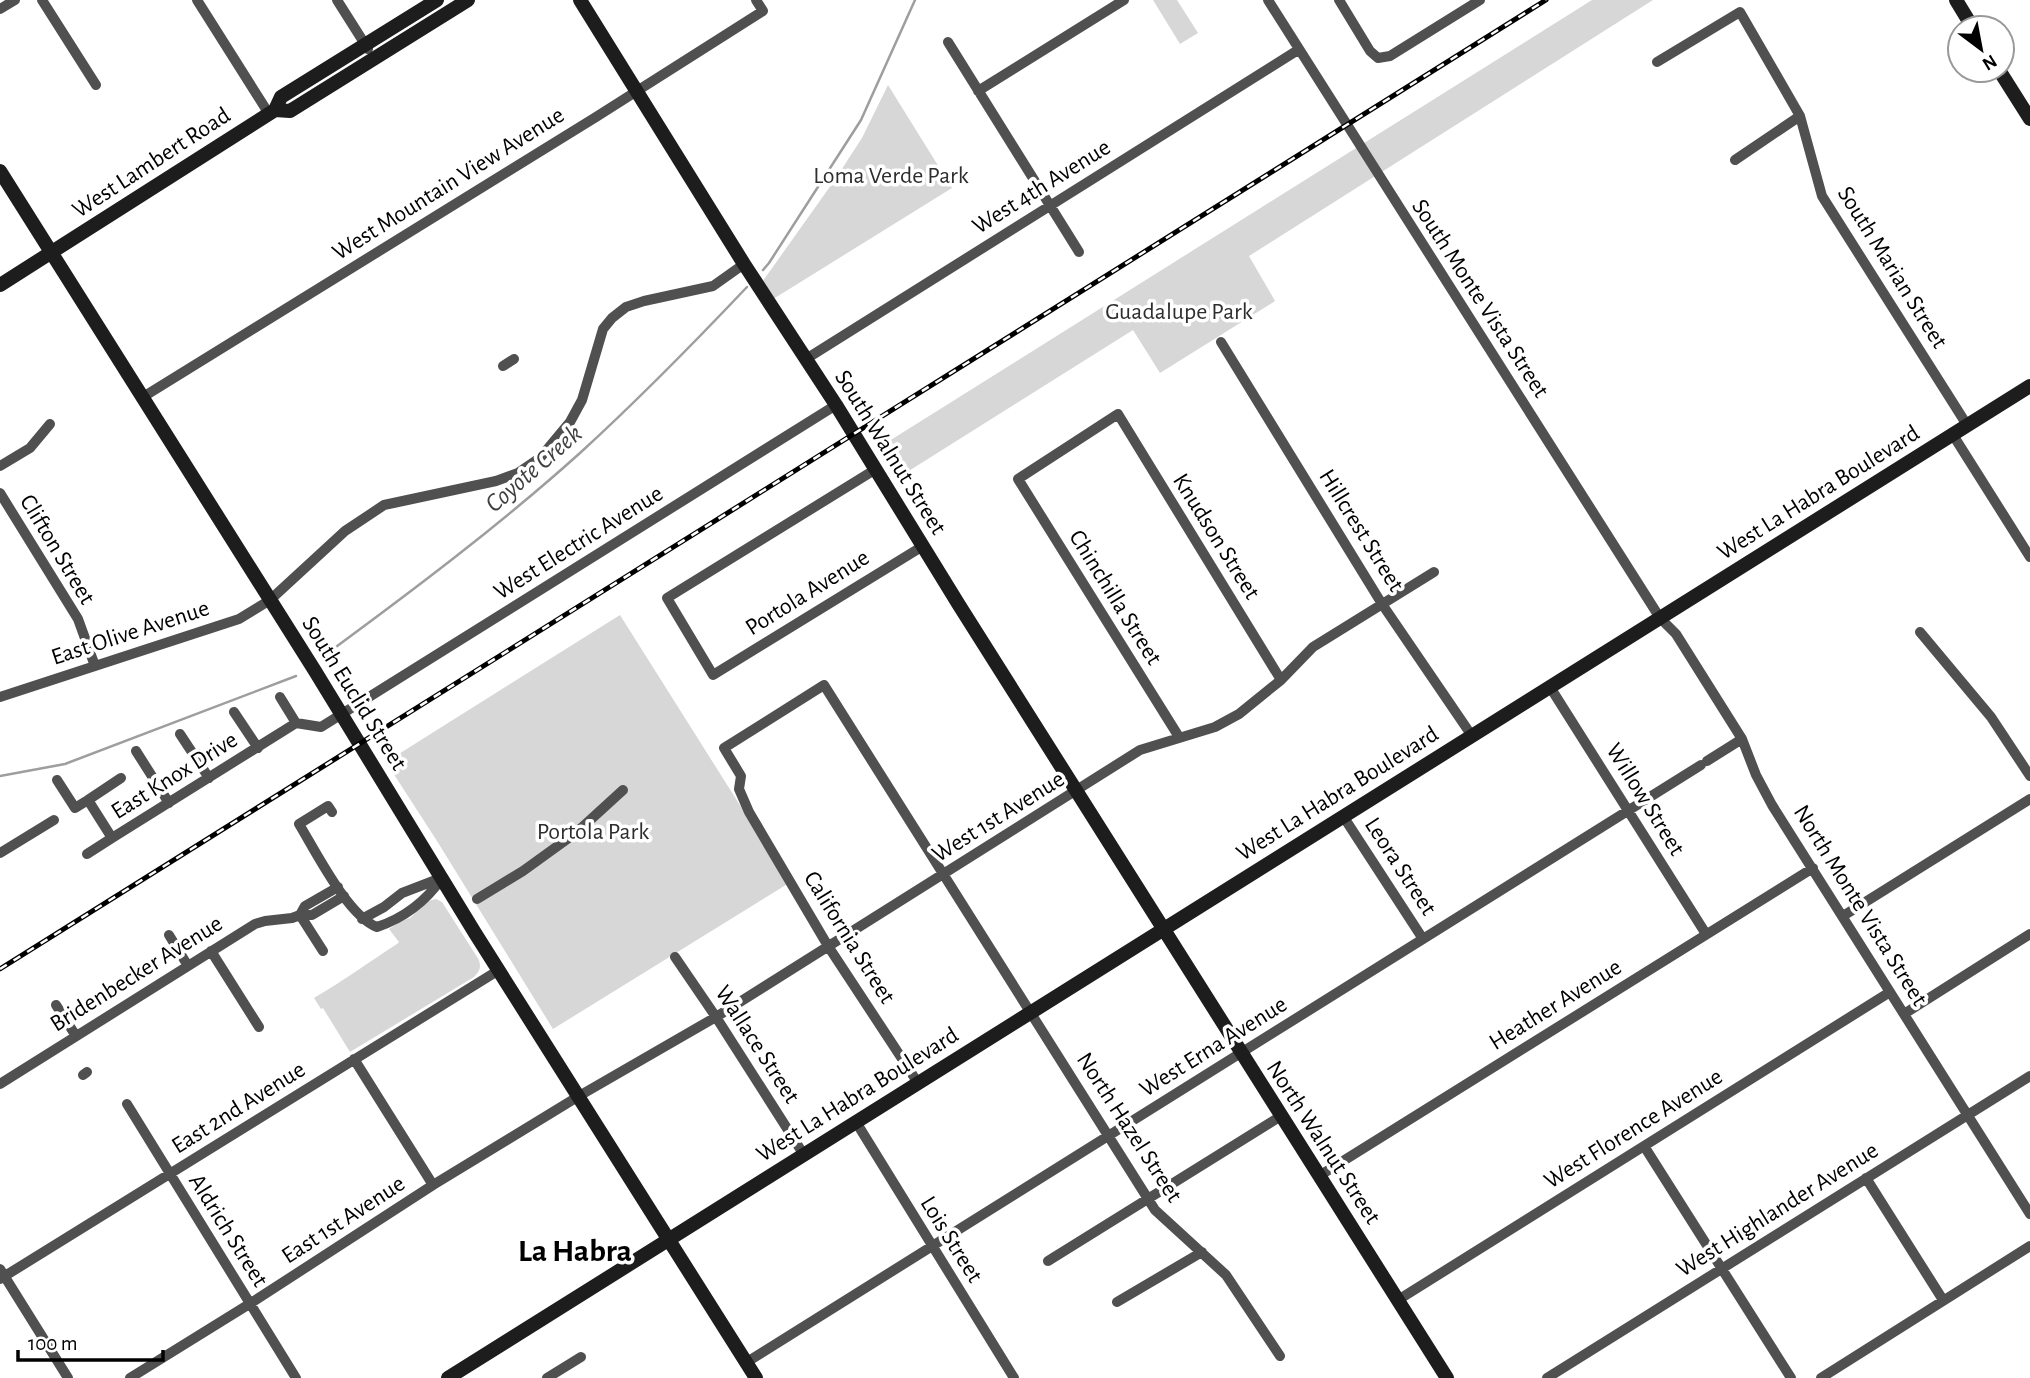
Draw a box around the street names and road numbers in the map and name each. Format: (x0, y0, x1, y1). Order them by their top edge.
street label: West Lambert Road (68, 103, 235, 223)
street label: West Mountain View Avenue (329, 103, 569, 265)
street label: West 4th Avenue (968, 135, 1115, 239)
street label: South Marian Street (1833, 182, 1952, 353)
street label: South Monte Vista Street (1407, 195, 1553, 402)
street label: South Walnut Street (830, 366, 951, 539)
street label: West La Habra Boulevard (1713, 421, 1924, 565)
street label: Hillcrest Street (1314, 465, 1408, 596)
street label: Knudson Street (1168, 469, 1264, 604)
street label: West Electric Avenue (490, 481, 667, 604)
street label: Clifton Street (15, 490, 99, 609)
street label: Chinchilla Street (1064, 526, 1166, 670)
street label: Portola Avenue (741, 545, 874, 640)
street label: East Olive Avenue (48, 596, 212, 670)
street label: South Euclid Street (297, 612, 411, 775)
street label: West La Habra Boulevard (1232, 722, 1443, 866)
street label: East Knox Drive (107, 728, 242, 824)
street label: Willow Street (1601, 739, 1689, 860)
street label: West 1st Avenue (928, 767, 1069, 867)
street label: North Monte Vista Street (1789, 801, 1932, 1010)
street label: Leora Street (1360, 813, 1441, 920)
street label: California Street (799, 867, 900, 1008)
street label: Bridenbecker Avenue (46, 911, 227, 1036)
street label: Heather Avenue (1485, 955, 1626, 1055)
street label: Wallace Street (710, 981, 804, 1108)
street label: West Erna Avenue (1136, 992, 1291, 1102)
street label: West La Habra Boulevard (752, 1023, 963, 1167)
street label: North Hazel Street (1072, 1048, 1187, 1207)
street label: East 2nd Avenue (168, 1057, 309, 1158)
street label: North Walnut Street (1262, 1057, 1385, 1229)
street label: West Florence Avenue (1540, 1064, 1727, 1193)
street label: West Highlander Avenue (1673, 1138, 1883, 1282)
street label: Aldrich Street (184, 1170, 272, 1291)
street label: East 1st Avenue (278, 1171, 409, 1268)
street label: Lois Street (915, 1192, 987, 1287)

